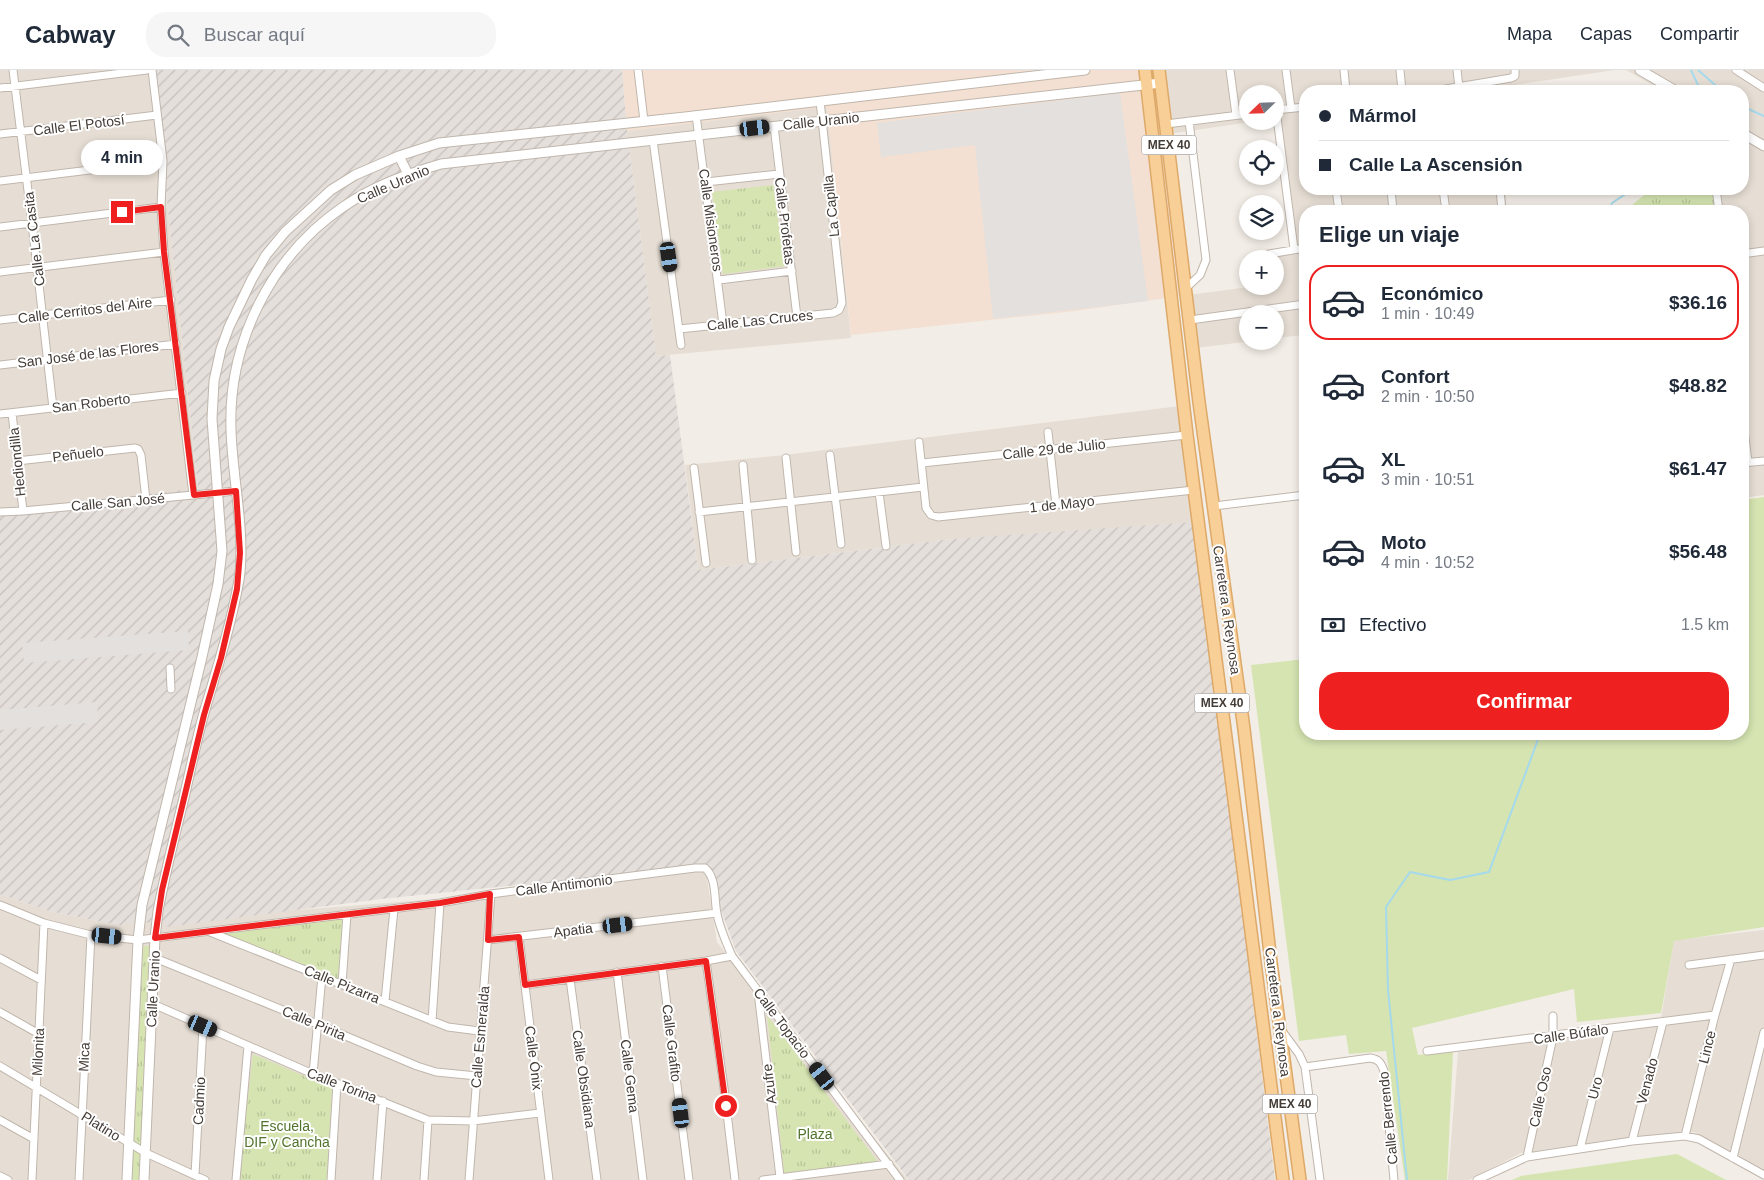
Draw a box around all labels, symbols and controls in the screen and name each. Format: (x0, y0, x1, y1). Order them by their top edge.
search box (146, 12, 496, 57)
text: Cabway (25, 21, 116, 48)
icon: search (164, 21, 192, 49)
text: Buscar aquí (204, 24, 305, 45)
text: Mapa (1507, 24, 1552, 44)
text: Capas (1580, 24, 1632, 44)
text: Compartir (1660, 24, 1739, 44)
north arrow (1239, 85, 1284, 130)
map controls (1239, 85, 1284, 350)
text: Mármol (1349, 105, 1417, 126)
street label: Calle Uranio (782, 109, 860, 133)
street label: Calle El Potosí (32, 111, 126, 139)
car (739, 119, 770, 137)
road number: MEX 40 (1142, 136, 1196, 154)
callout: 4 min (81, 140, 163, 174)
button: locate (1239, 140, 1284, 185)
text: 4 min (101, 149, 143, 166)
text: Calle La Ascensión (1349, 154, 1523, 175)
street label: Calle Uranio (354, 162, 432, 206)
street label: Calle Misioneros (696, 168, 726, 272)
street label: La Capilla (820, 174, 842, 238)
street label: Calle Profetas (772, 176, 798, 266)
street label: Calle La Casita (20, 191, 48, 287)
button: layers (1239, 195, 1284, 240)
route end (111, 201, 133, 223)
text: Elige un viaje (1319, 222, 1460, 247)
car (659, 241, 678, 273)
button: + (1239, 250, 1284, 295)
icon: car (1321, 280, 1366, 325)
text: Económico (1381, 283, 1483, 304)
text: $36.16 (1669, 292, 1727, 313)
street label: Calle Cerritos del Aire (17, 294, 153, 326)
button: − (1239, 305, 1284, 350)
text: 1 min · 10:49 (1381, 305, 1474, 322)
street label: Calle Las Cruces (706, 306, 814, 334)
street label: San José de las Flores (16, 337, 160, 371)
icon: car (1321, 363, 1366, 408)
text: Confort (1381, 366, 1450, 387)
text: $48.82 (1669, 375, 1727, 396)
text: 2 min · 10:50 (1381, 388, 1474, 405)
street label: San Roberto (51, 390, 131, 416)
street label: Hediondilla (5, 427, 29, 497)
street label: Calle 29 de Julio (1002, 436, 1107, 462)
street label: Peñuelo (52, 443, 105, 465)
icon: car (1321, 446, 1366, 491)
text: XL (1381, 449, 1405, 470)
text: $61.47 (1669, 458, 1727, 479)
text: 3 min · 10:51 (1381, 471, 1474, 488)
street label: Calle San José (70, 490, 166, 514)
street label: 1 de Mayo (1029, 493, 1096, 515)
icon: car (1321, 529, 1366, 574)
text: Moto (1381, 532, 1426, 553)
text: $56.48 (1669, 541, 1727, 562)
street label: Carretera a Reynosa (1210, 545, 1244, 676)
text: 4 min · 10:52 (1381, 554, 1474, 571)
icon: cash (1319, 611, 1347, 639)
text: Efectivo (1359, 614, 1427, 635)
text: 1.5 km (1681, 616, 1729, 633)
button: Confirmar (1319, 672, 1729, 730)
road number: MEX 40 (1194, 694, 1250, 712)
street label: Calle Antimonio (515, 871, 613, 899)
car (602, 916, 633, 934)
street label: Apatia (552, 920, 594, 940)
car (91, 927, 122, 945)
street label: Carretera a Reynosa (1262, 947, 1294, 1078)
street label: Calle Uranio (143, 950, 163, 1028)
street label: Calle Pizarra (302, 962, 382, 1007)
street label: Calle Esmeralda (468, 985, 492, 1089)
street label: Calle Topacio (750, 985, 814, 1061)
street label: Calle Pirita (280, 1002, 348, 1044)
street label: Calle Grafito (659, 1003, 685, 1083)
car (186, 1013, 219, 1039)
street label: Calle Búfalo (1533, 1021, 1610, 1047)
street label: Calle Ónix (522, 1025, 546, 1091)
street label: Milonita (29, 1027, 47, 1077)
street label: Calle Obsidiana (569, 1029, 599, 1129)
street label: Lince (1695, 1029, 1719, 1065)
street label: Calle Gema (618, 1038, 642, 1114)
street label: Mica (75, 1042, 93, 1072)
street label: Venado (1633, 1056, 1661, 1106)
car (806, 1060, 837, 1092)
street label: Azufre (759, 1063, 779, 1105)
street label: Calle Torina (305, 1064, 379, 1106)
street label: Calle Oso (1526, 1065, 1554, 1129)
street label: Calle Berrendo (1375, 1071, 1401, 1165)
street label: Uro (1585, 1075, 1606, 1101)
street label: Cadmio (190, 1076, 208, 1126)
road number: MEX 40 (1262, 1094, 1318, 1114)
route start (715, 1095, 737, 1117)
car (671, 1097, 690, 1129)
street label: Platino (79, 1108, 124, 1144)
park label: Escuela, DIF y Cancha (244, 1118, 330, 1150)
park label: Plaza (797, 1126, 833, 1142)

